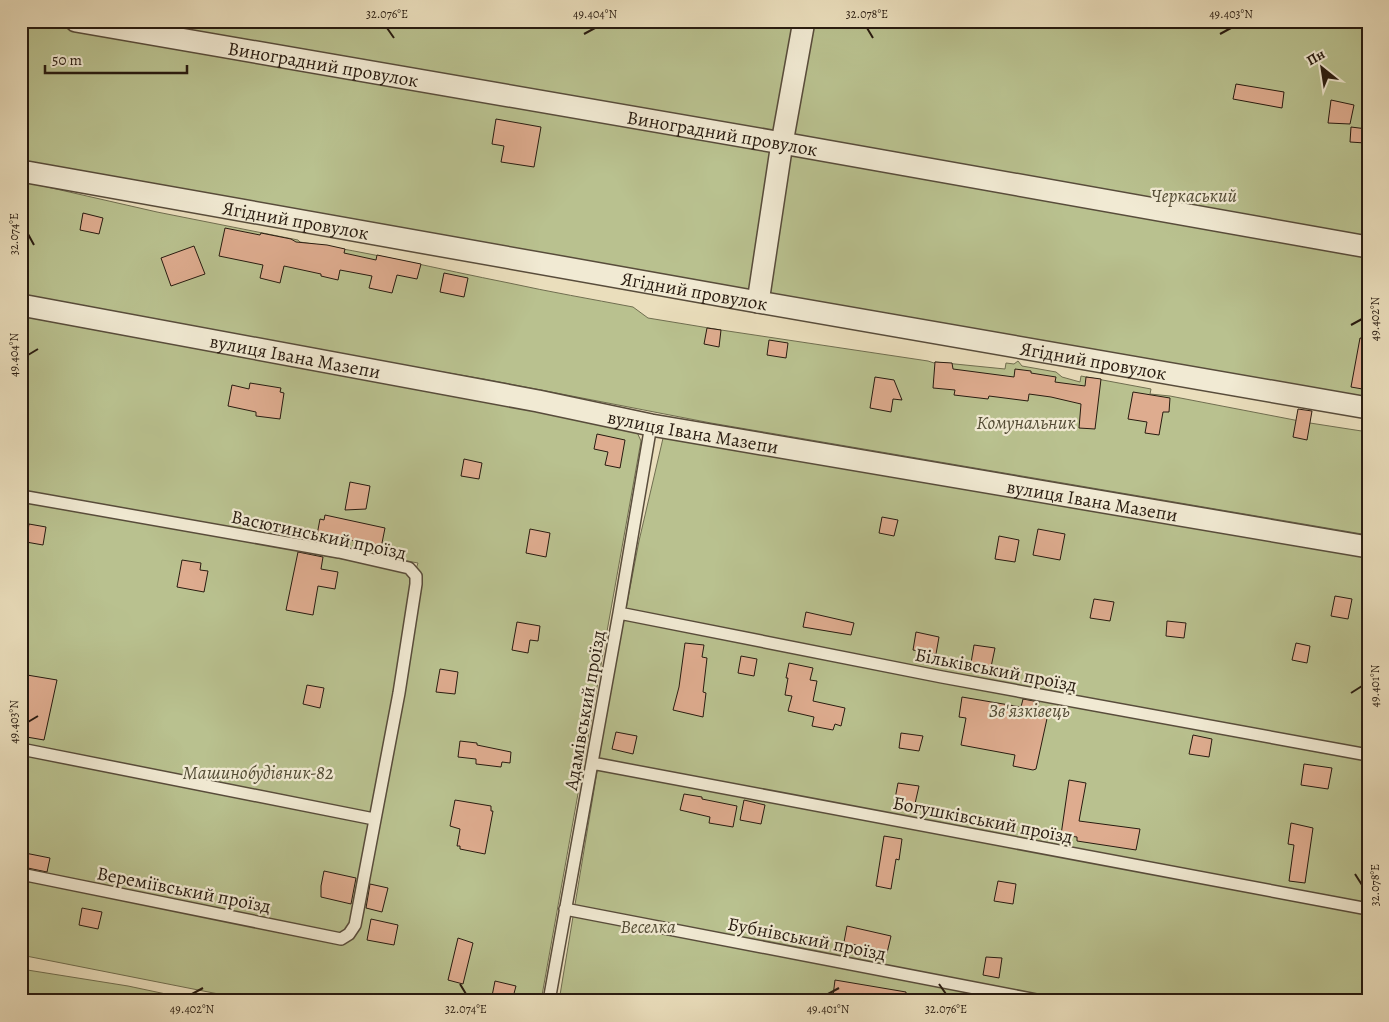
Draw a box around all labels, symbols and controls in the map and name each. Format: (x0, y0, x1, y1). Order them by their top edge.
text: 32.076°E (366, 6, 408, 22)
text: 49.404°N (573, 6, 617, 22)
text: 32.078°E (846, 6, 888, 22)
text: 49.403°N (1209, 6, 1253, 22)
street label: Виноградний провулок (226, 35, 421, 94)
scale bar (45, 42, 188, 74)
north arrow (1296, 42, 1346, 92)
text: Пн (1303, 44, 1328, 70)
text: 50 m (52, 50, 82, 70)
street label: Виноградний провулок (625, 104, 820, 163)
park label: Черкаський (1151, 183, 1237, 209)
street label: Ягідний провулок (220, 195, 371, 247)
text: 32.074°E (6, 213, 22, 255)
street label: Ягідний провулок (619, 266, 770, 317)
text: 49.402°N (1367, 296, 1383, 341)
street label: вулиця Івана Мазепи (208, 328, 383, 386)
text: 49.404°N (6, 333, 22, 377)
street label: Ягідний провулок (1018, 336, 1169, 387)
street label: вулиця Івана Мазепи (605, 404, 780, 460)
park label: Комунальник (976, 410, 1076, 436)
street label: вулиця Івана Мазепи (1005, 474, 1180, 528)
street label: Васютинський проїзд (229, 504, 409, 566)
street label: Адамівський проїзд (558, 628, 612, 793)
street label: Більківський проїзд (913, 642, 1079, 698)
text: 49.401°N (1367, 664, 1383, 707)
park label: Зв'язківець (988, 698, 1070, 724)
text: 49.403°N (6, 700, 22, 744)
park label: Машинобудівник-82 (182, 760, 334, 786)
street label: Богушківський проїзд (891, 790, 1075, 850)
street label: Вереміївський проїзд (95, 860, 273, 920)
text: 32.078°E (1367, 864, 1383, 906)
street label: Бубнівський проїзд (725, 911, 888, 967)
park label: Веселка (620, 914, 676, 940)
text: 49.402°N (170, 1001, 215, 1017)
text: 32.074°E (445, 1001, 487, 1017)
text: 49.401°N (807, 1001, 850, 1017)
text: 32.076°E (925, 1001, 967, 1017)

